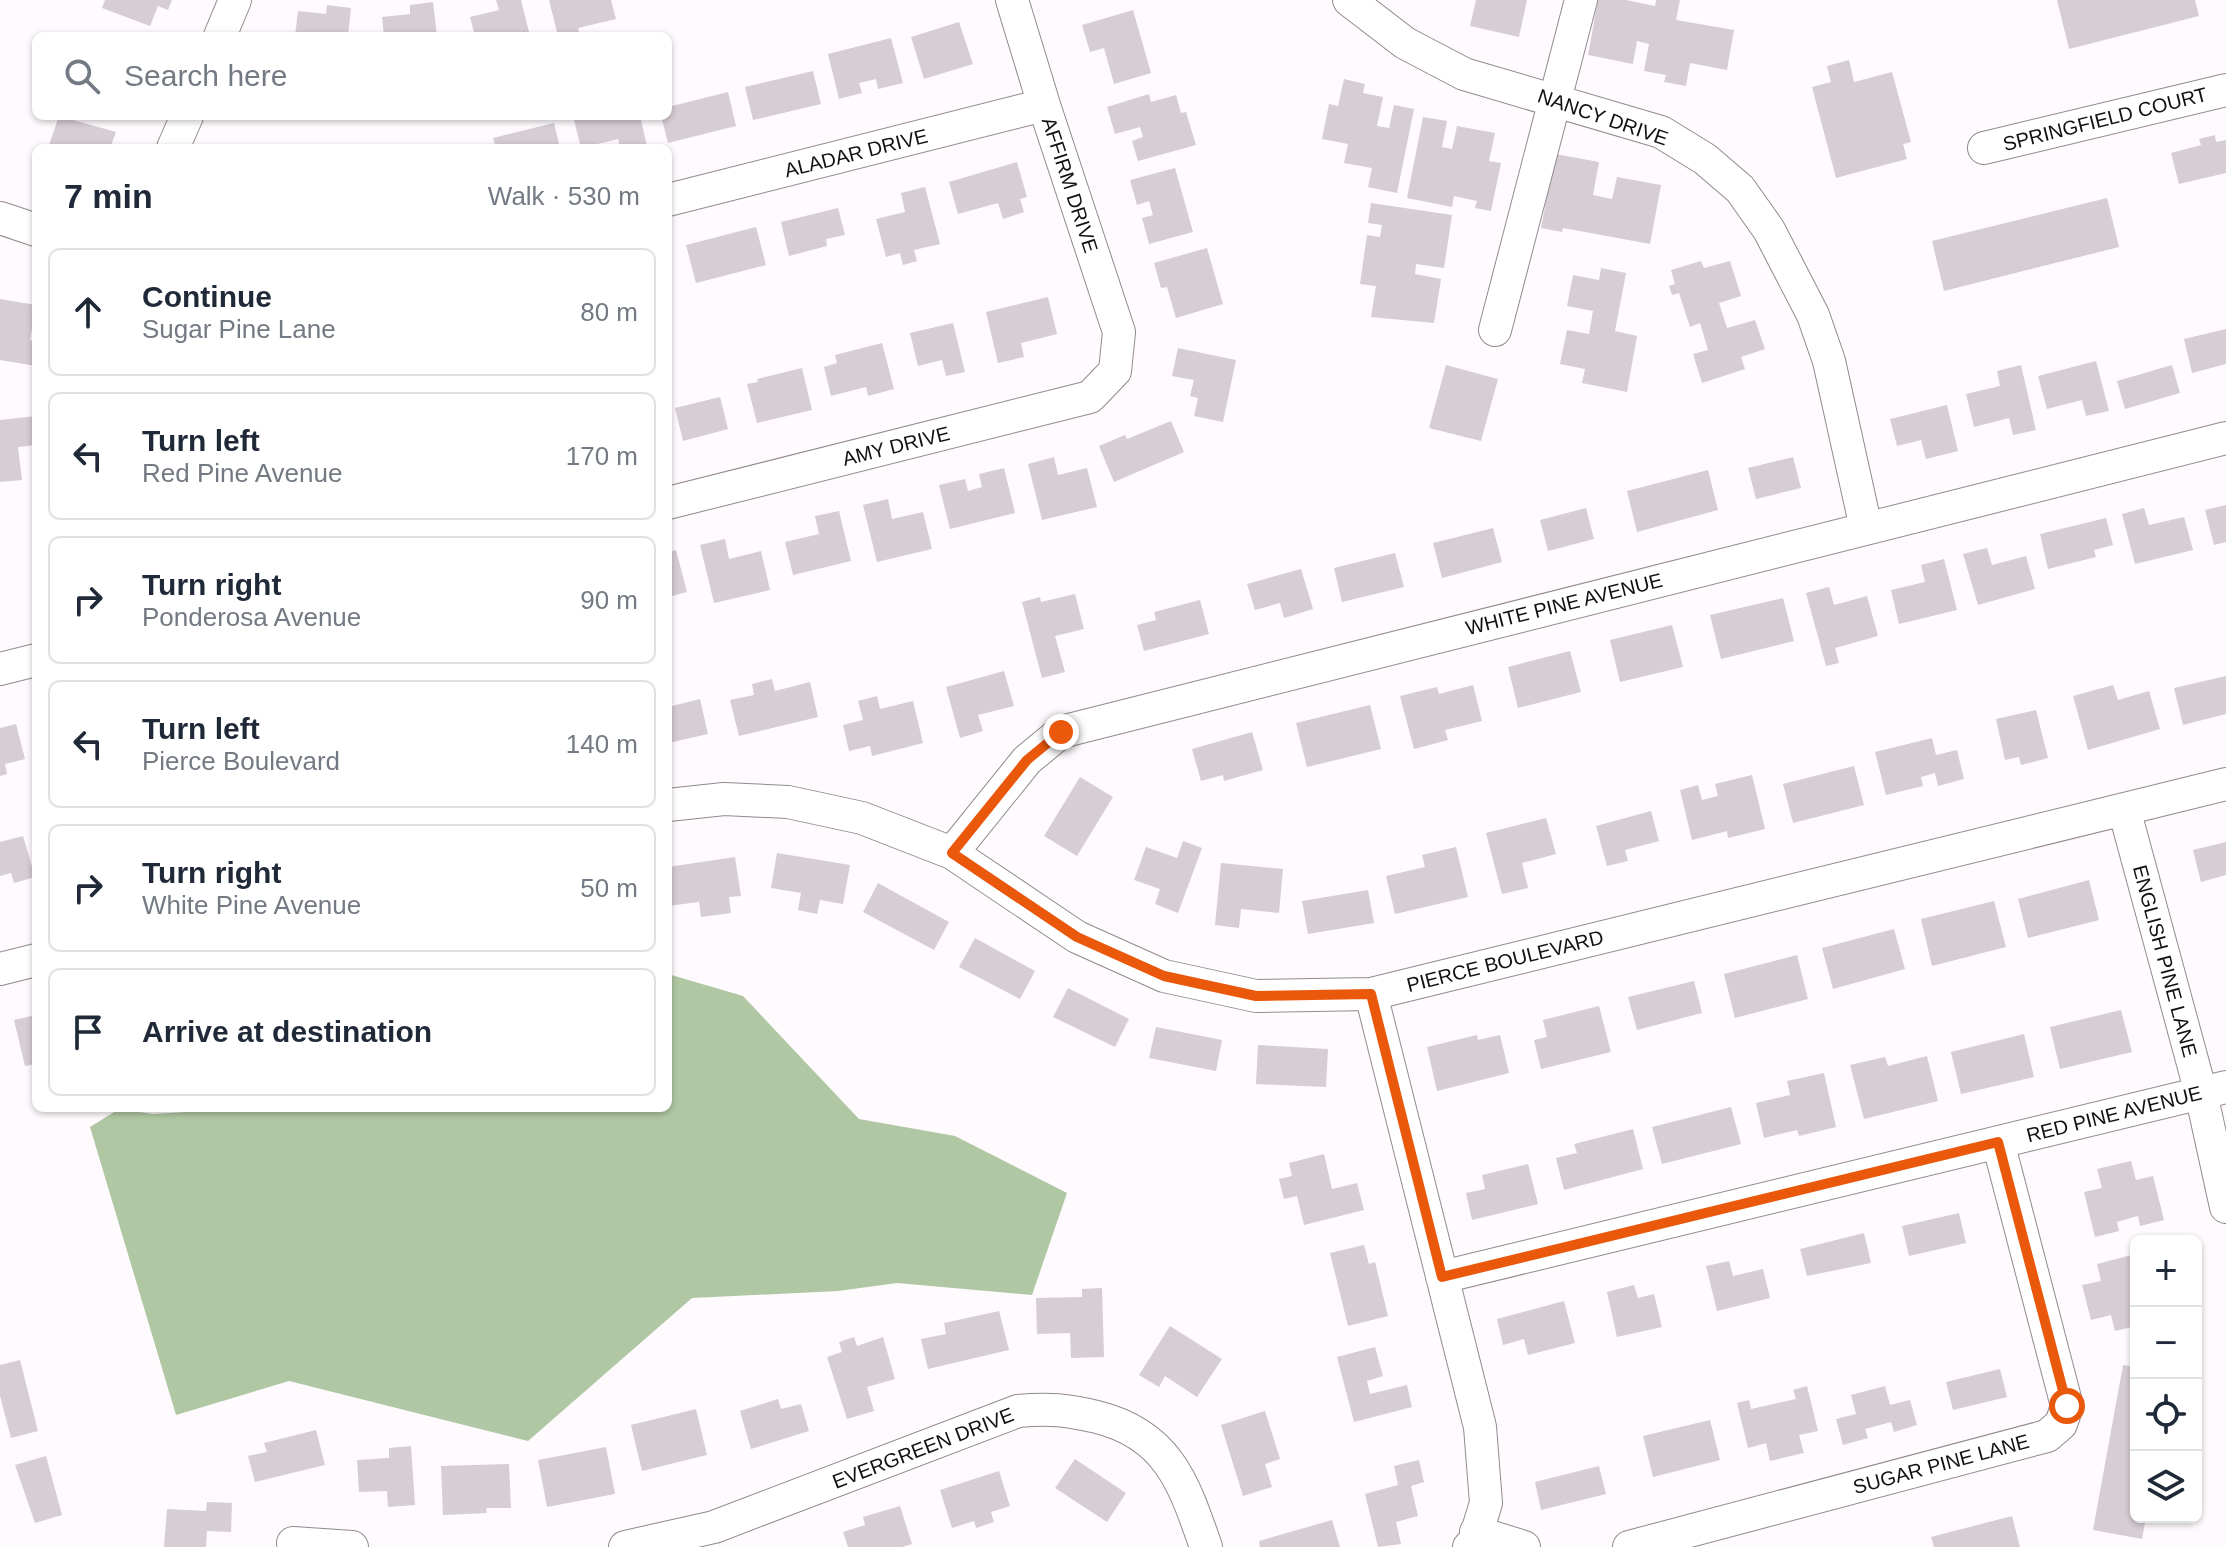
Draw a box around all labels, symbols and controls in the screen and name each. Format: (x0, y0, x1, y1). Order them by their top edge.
search box (32, 32, 672, 120)
icon: search (60, 54, 104, 98)
text: Search here (124, 59, 287, 92)
street label: SPRINGFIELD COURT (2001, 83, 2209, 155)
street label: NANCY DRIVE (1535, 84, 1671, 150)
street label: AFFIRM DRIVE (1038, 114, 1102, 256)
street label: ALADAR DRIVE (782, 125, 930, 181)
text: 7 min (64, 177, 153, 215)
text: Walk · 530 m (488, 181, 640, 211)
text: Continue (142, 280, 272, 313)
icon: ahead (66, 290, 110, 334)
text: 80 m (580, 297, 638, 327)
text: Sugar Pine Lane (142, 314, 336, 344)
street label: AMY DRIVE (840, 422, 952, 470)
text: Turn left (142, 424, 260, 457)
icon: left (66, 434, 110, 478)
text: 170 m (566, 441, 638, 471)
text: Red Pine Avenue (142, 458, 342, 488)
text: Turn right (142, 568, 281, 601)
street label: WHITE PINE AVENUE (1463, 569, 1665, 639)
icon: right (66, 578, 110, 622)
text: 90 m (580, 585, 638, 615)
text: Ponderosa Avenue (142, 602, 361, 632)
text: Turn left (142, 712, 260, 745)
route end (1043, 714, 1079, 750)
icon: left (66, 722, 110, 766)
text: 140 m (566, 729, 638, 759)
text: Pierce Boulevard (142, 746, 340, 776)
text: Turn right (142, 856, 281, 889)
street label: ENGLISH PINE LANE (2129, 863, 2201, 1059)
icon: right (66, 866, 110, 910)
text: 50 m (580, 873, 638, 903)
text: White Pine Avenue (142, 890, 361, 920)
street label: PIERCE BOULEVARD (1404, 926, 1606, 996)
icon: arrive (66, 1010, 110, 1054)
text: Arrive at destination (142, 1015, 432, 1048)
street label: RED PINE AVENUE (2024, 1082, 2204, 1146)
map controls (2130, 1235, 2202, 1523)
button: + (2130, 1235, 2202, 1307)
button: − (2130, 1307, 2202, 1379)
button: locate (2130, 1379, 2202, 1451)
route start (2049, 1388, 2085, 1424)
street label: EVERGREEN DRIVE (829, 1403, 1017, 1493)
street label: SUGAR PINE LANE (1851, 1430, 2031, 1498)
button: layers (2130, 1451, 2202, 1523)

